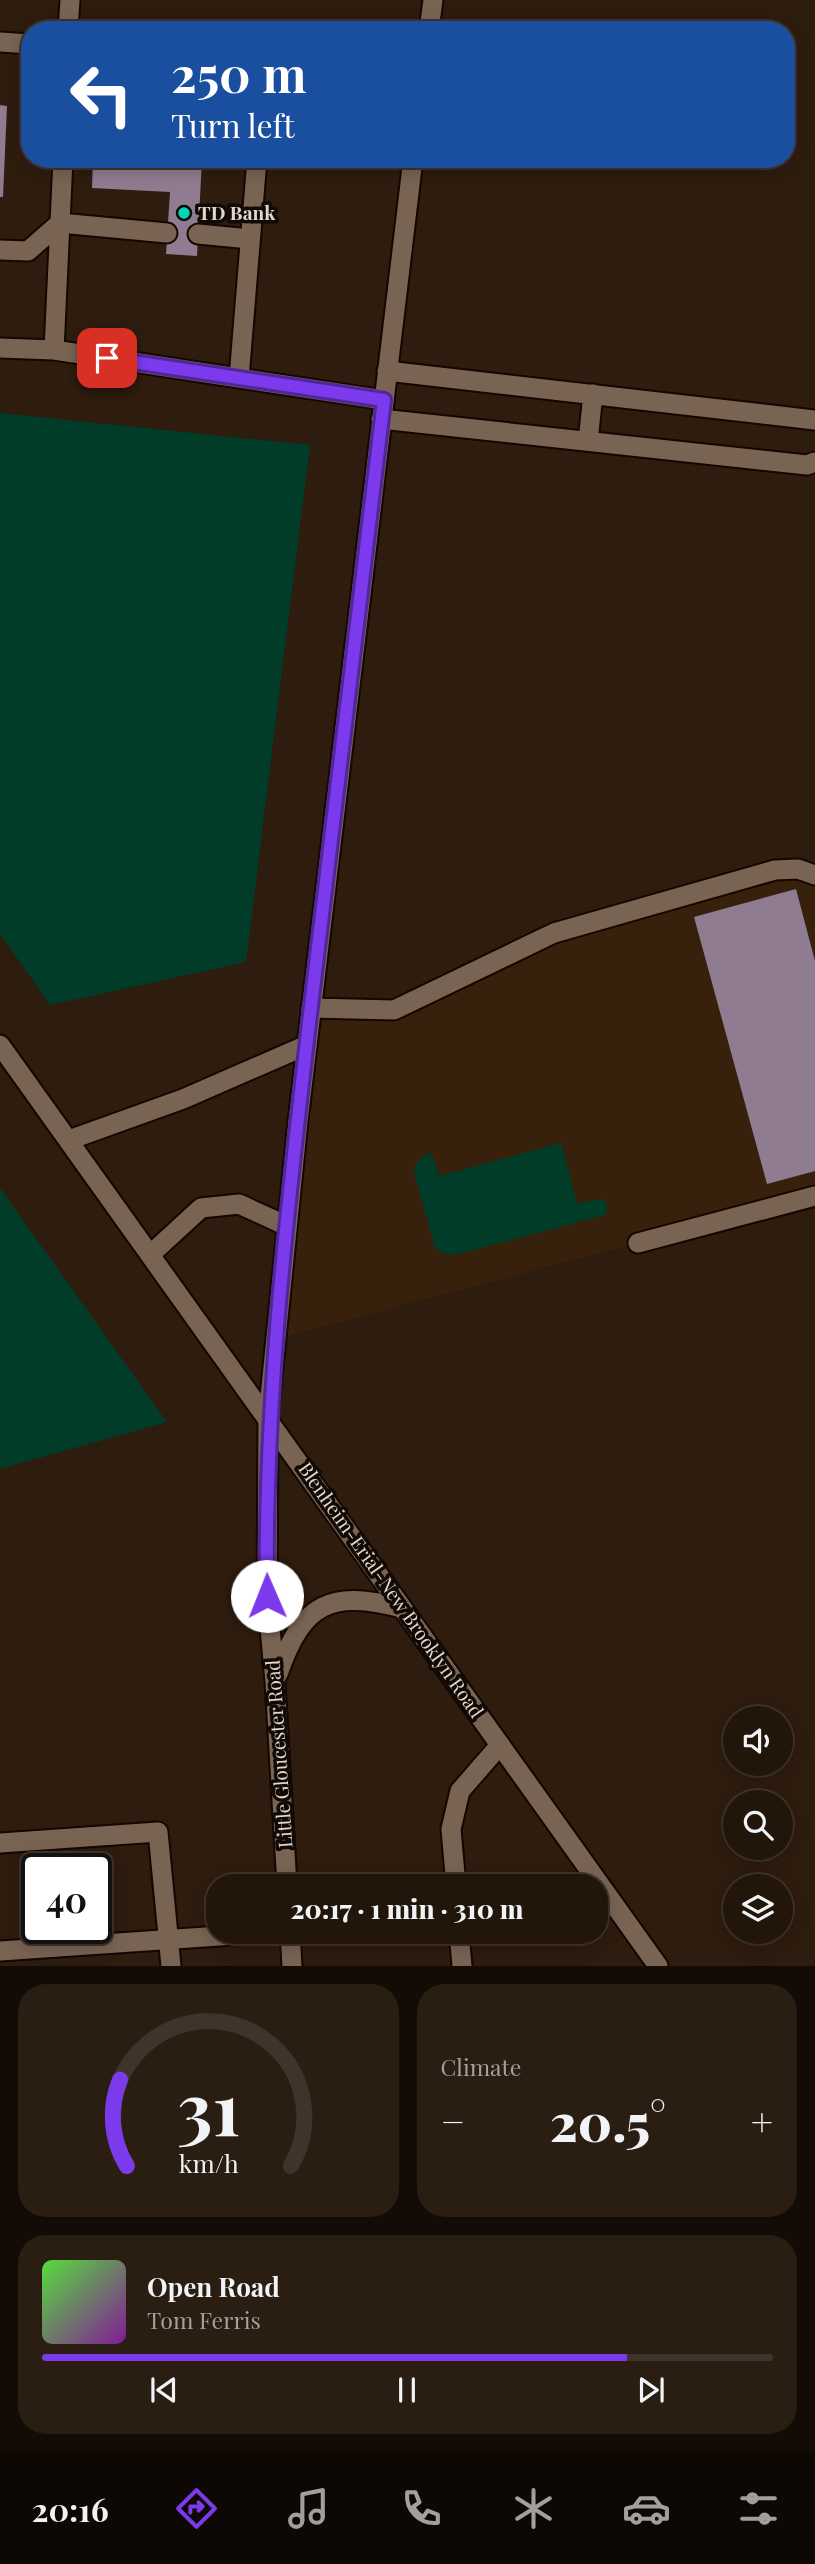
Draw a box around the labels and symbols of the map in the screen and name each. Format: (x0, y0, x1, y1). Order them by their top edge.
place label: TD Bank (198, 199, 276, 225)
marker: TD Bank (176, 205, 192, 221)
pin (77, 328, 137, 388)
street label: Blenheim-Erial-New Brooklyn Road (293, 1456, 490, 1722)
position arrow (230, 1559, 304, 1633)
street label: Little Gloucester Road (258, 1659, 298, 1849)
speed limit sign: 40 (21, 1853, 112, 1944)

